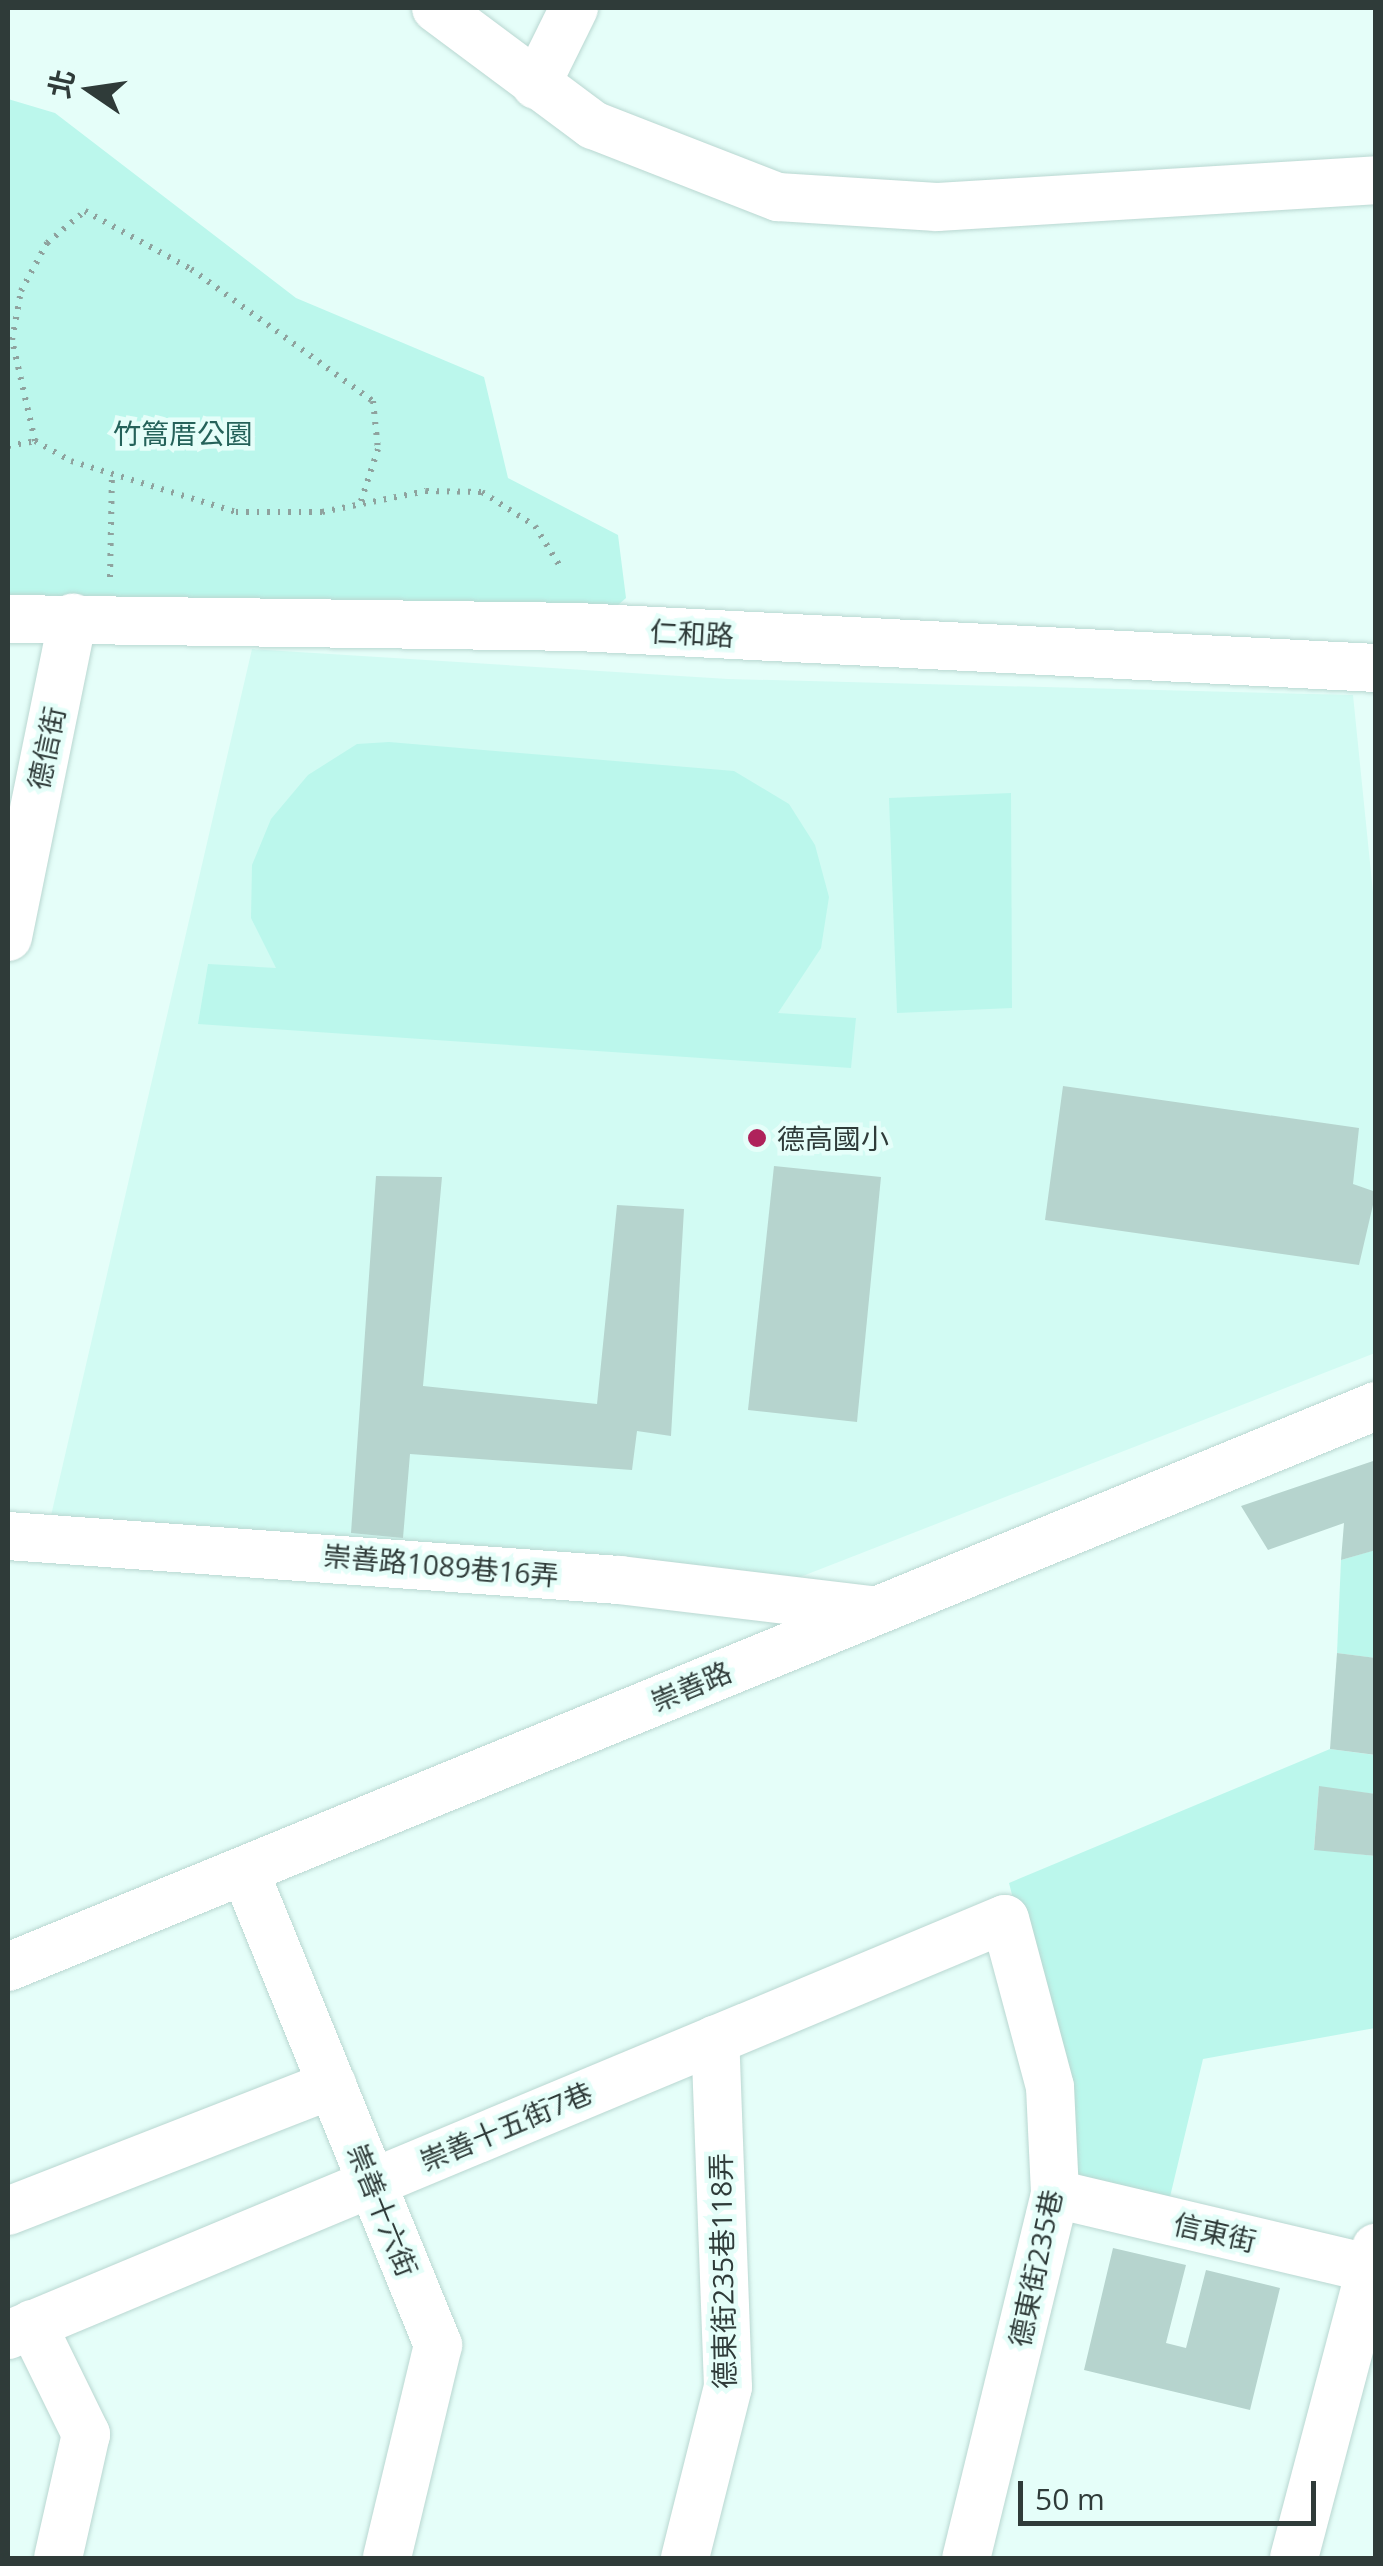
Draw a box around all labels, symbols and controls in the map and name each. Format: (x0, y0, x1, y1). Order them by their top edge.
north arrow (40, 40, 140, 140)
text: 北 (39, 65, 82, 101)
park label: 竹篙厝公園 (113, 416, 253, 450)
street label: 仁和路 (649, 614, 735, 652)
street label: 德信街 (21, 703, 71, 793)
place label: 德高國小 (777, 1121, 889, 1155)
marker: 德高國小 (746, 1127, 768, 1149)
street label: 崇善路1089巷16弄 (322, 1538, 560, 1592)
street label: 崇善路 (646, 1654, 736, 1718)
street label: 崇善十五街7巷 (415, 2075, 597, 2177)
street label: 崇善十六街 (341, 2139, 425, 2281)
street label: 德東街235巷118弄 (703, 2153, 741, 2389)
street label: 德東街235巷 (1002, 2186, 1068, 2350)
street label: 信東街 (1170, 2206, 1260, 2258)
scale bar (1023, 2461, 1320, 2523)
text: 50 m (1035, 2478, 1105, 2519)

